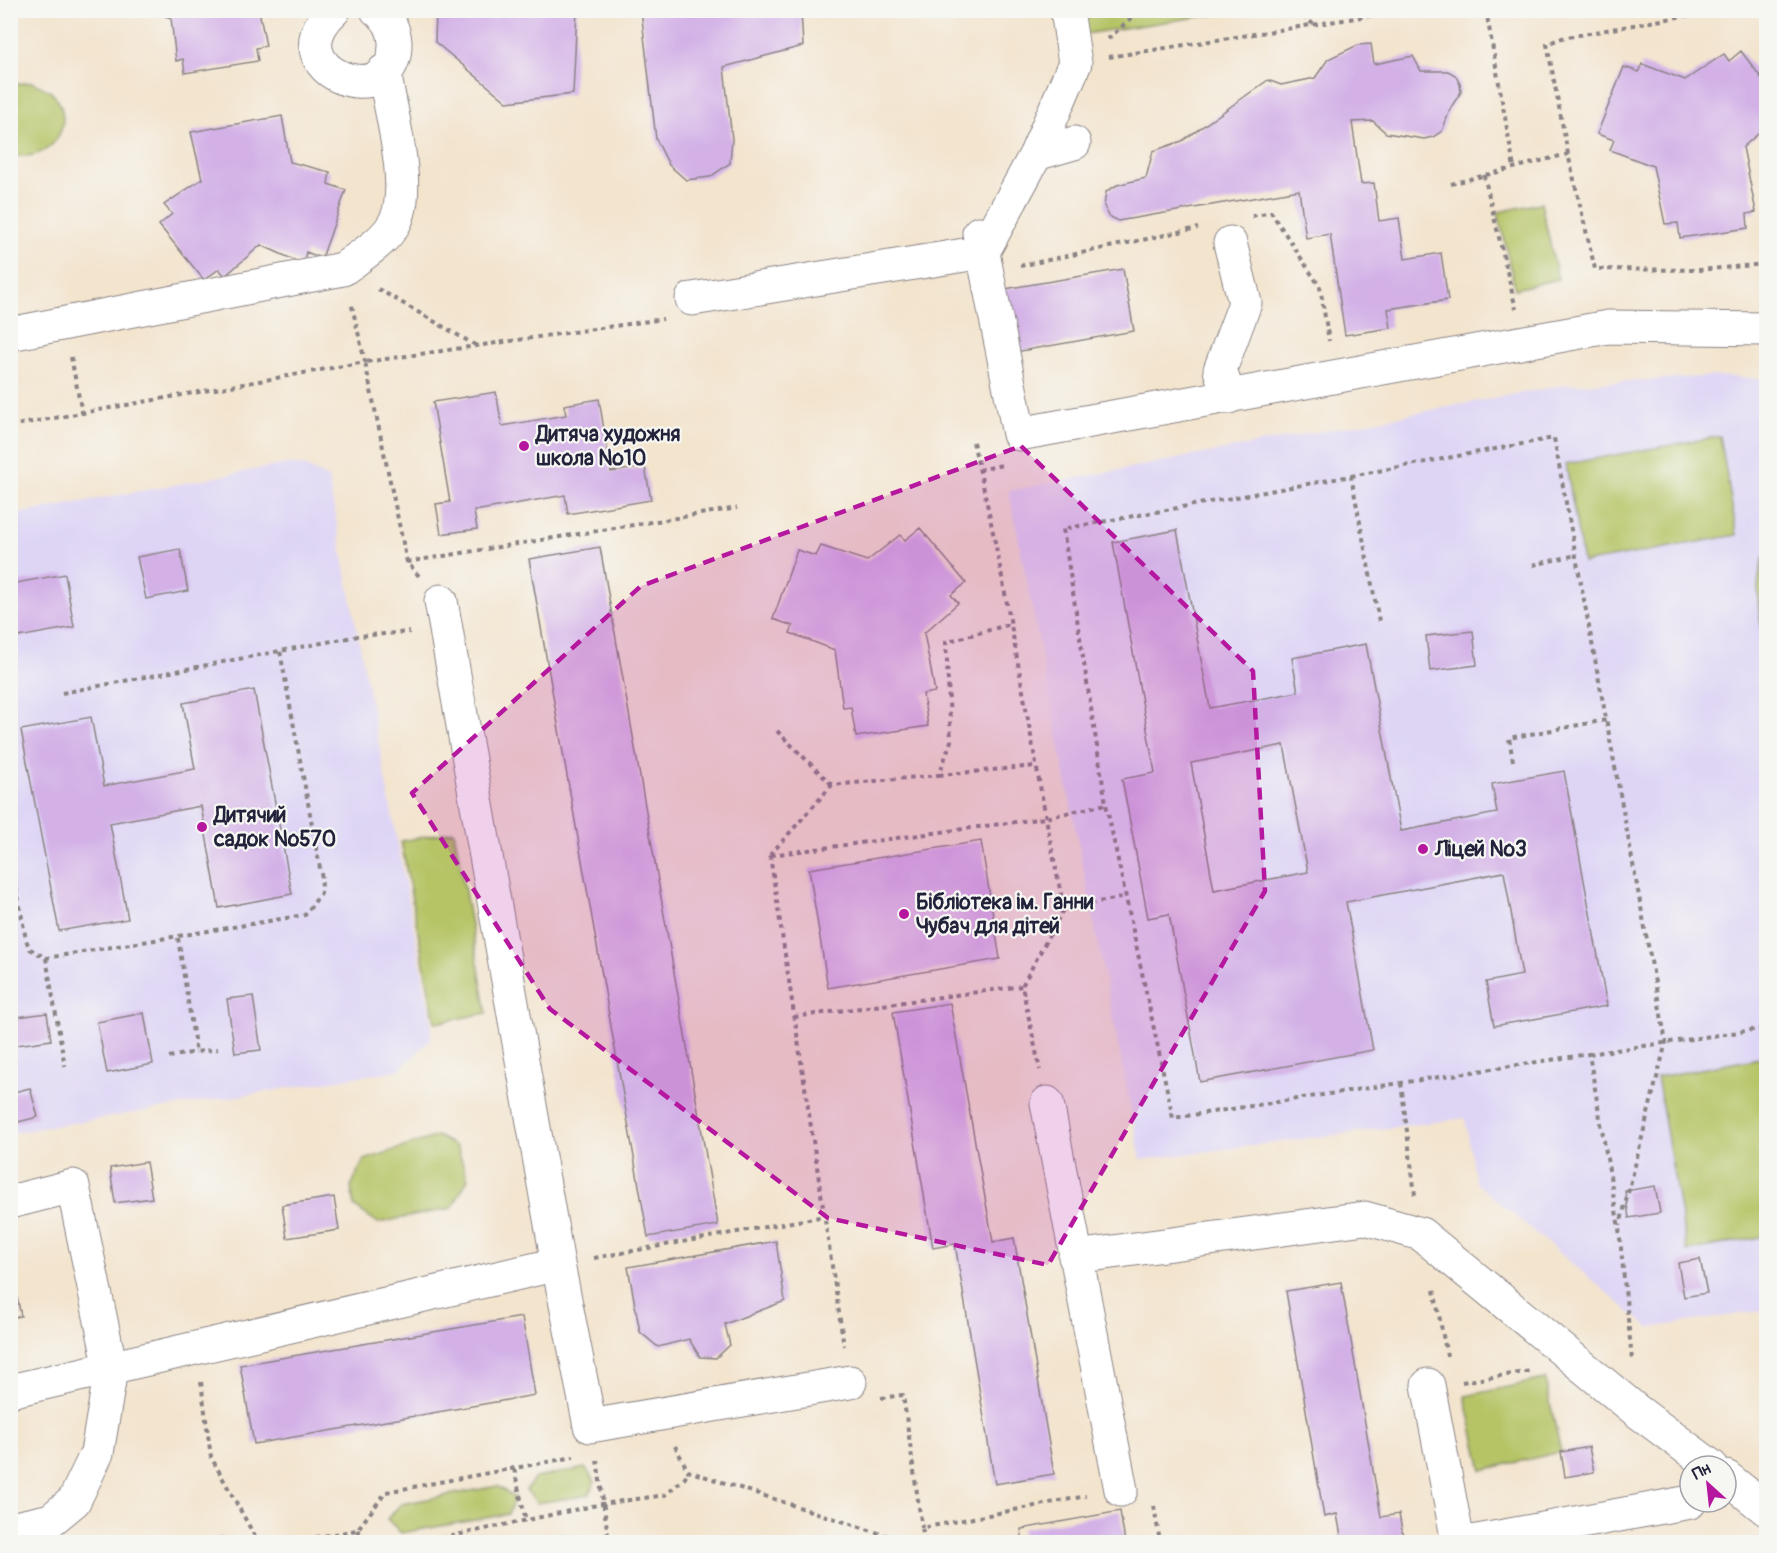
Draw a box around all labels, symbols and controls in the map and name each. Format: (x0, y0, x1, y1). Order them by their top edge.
place label: Дитяча художня школа №10 (534, 421, 681, 472)
marker: Дитяча художня школа №10 (517, 439, 531, 453)
place label: Дитячий садок №570 (212, 802, 336, 853)
marker: Дитячий садок №570 (195, 820, 209, 834)
place label: Ліцей №3 (1434, 836, 1527, 863)
marker: Ліцей №3 (1416, 842, 1430, 856)
place label: Бібліотека ім. Ганни Чубач для дітей (916, 889, 1094, 940)
marker: Бібліотека ім. Ганни Чубач для дітей (897, 907, 911, 921)
north arrow (1678, 1454, 1738, 1514)
text: Пн (1689, 1459, 1714, 1484)

